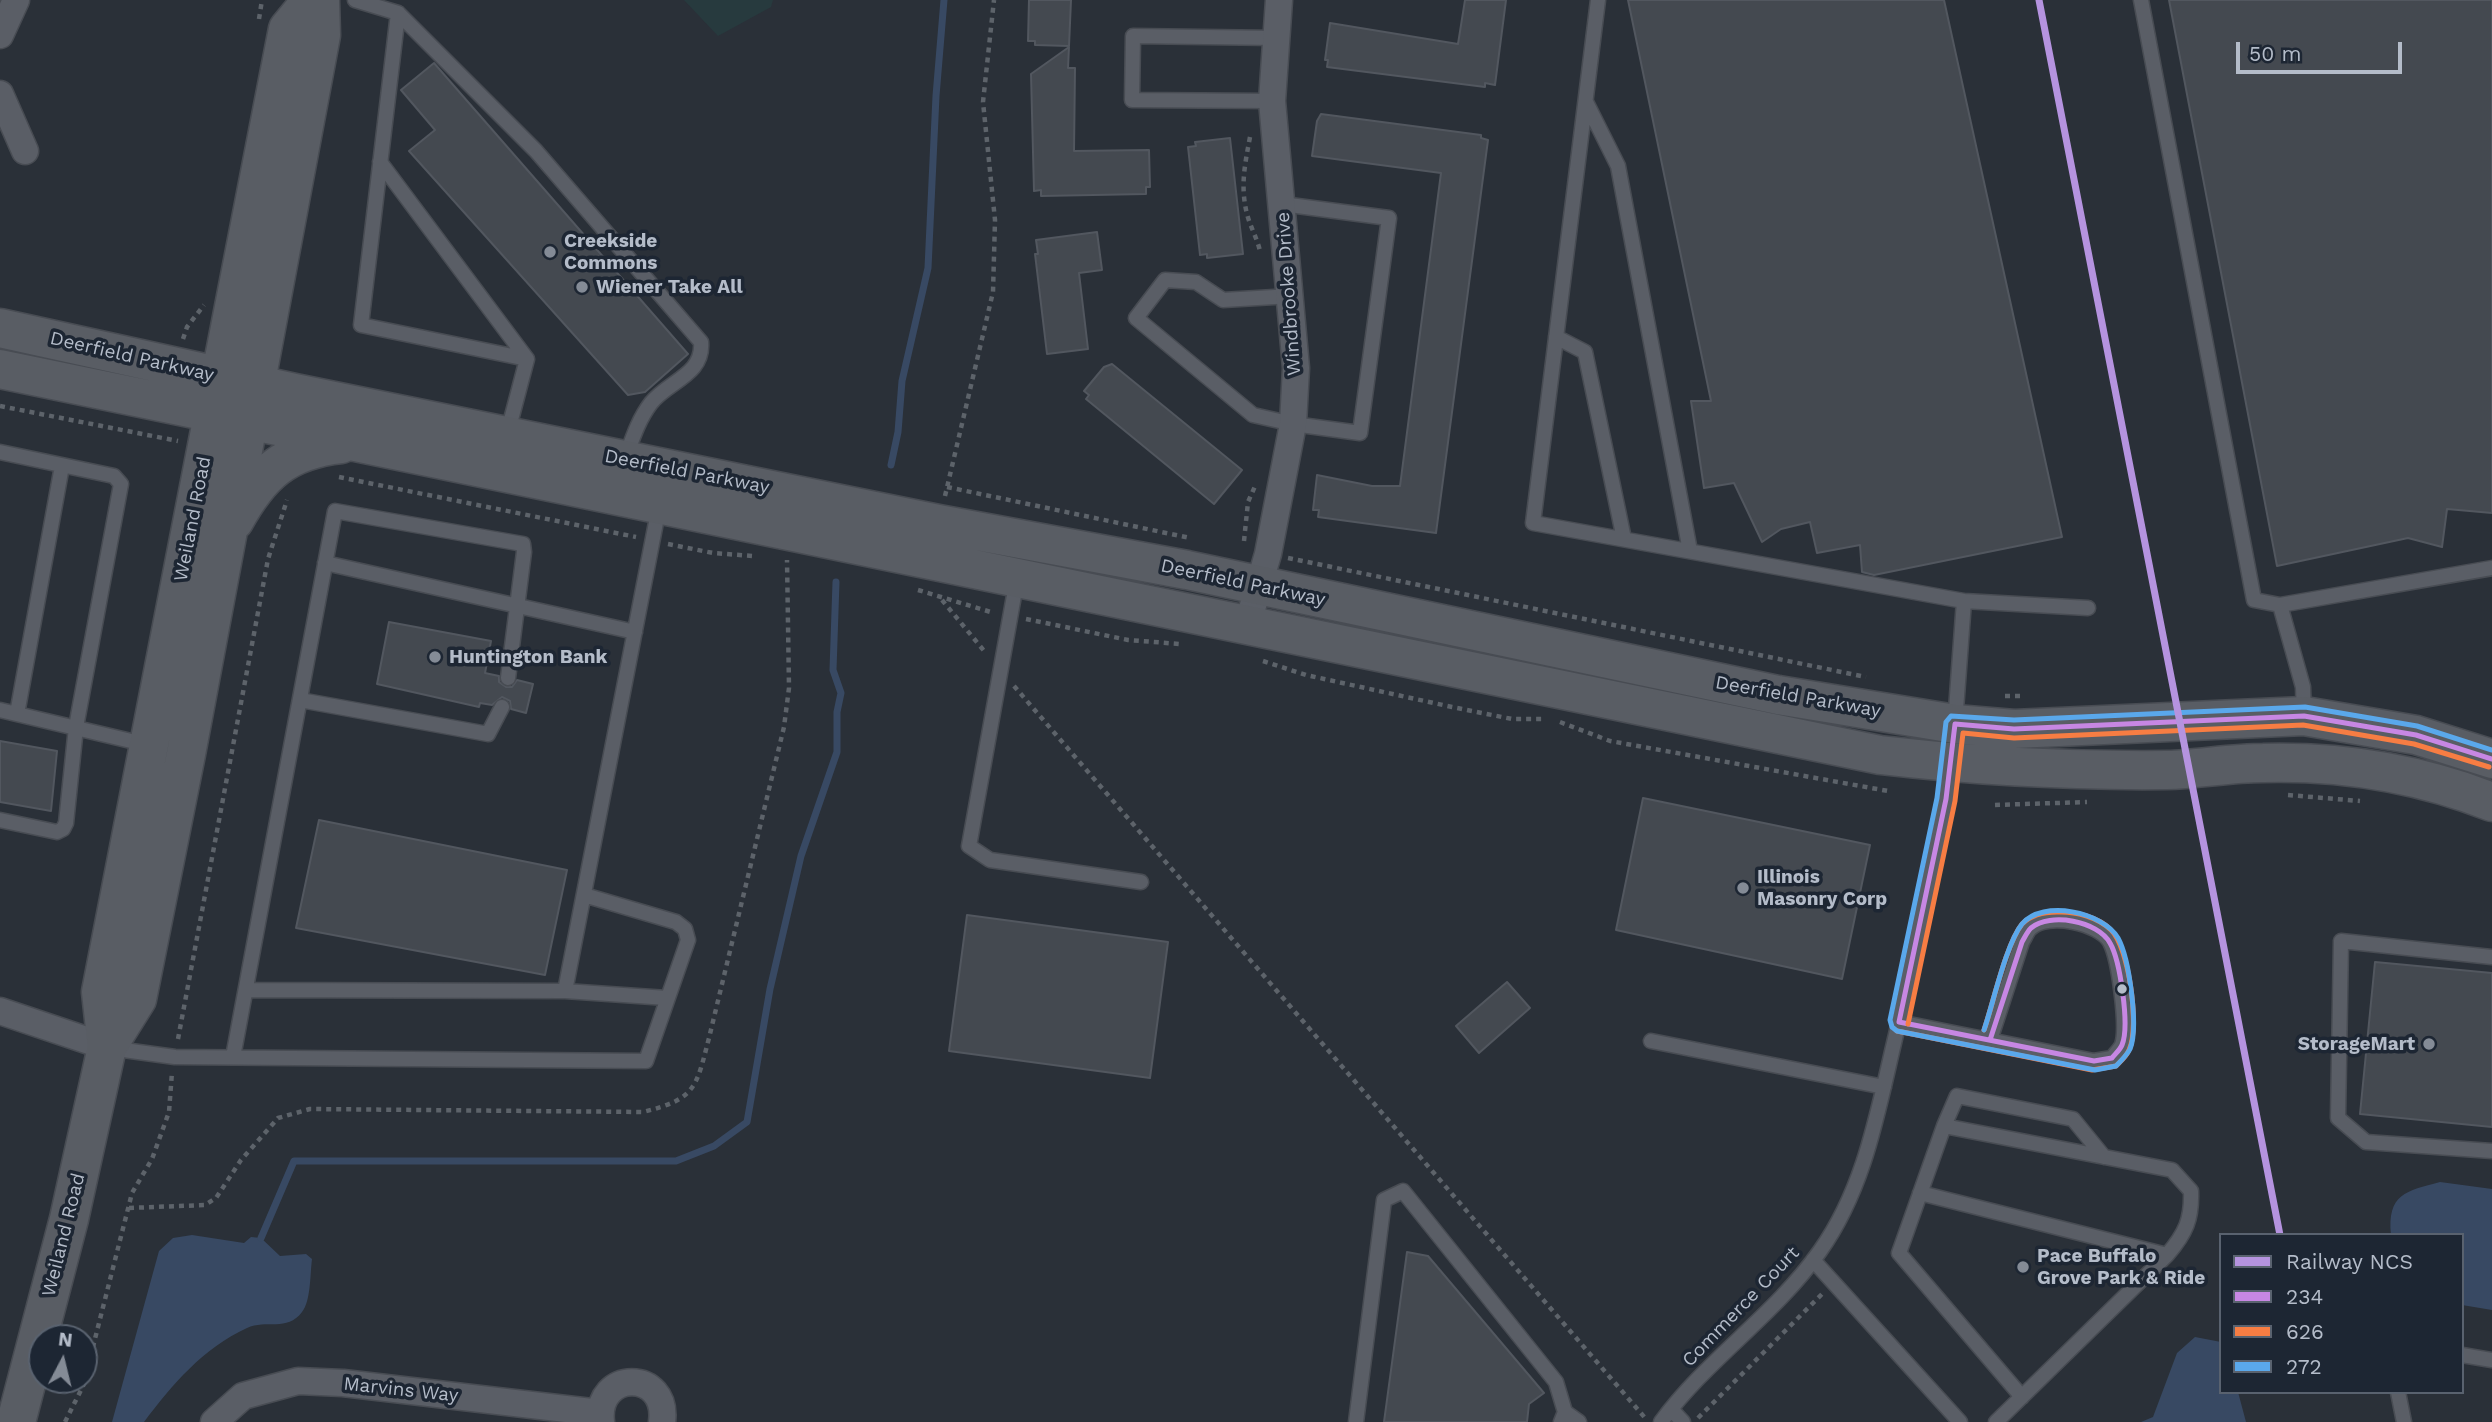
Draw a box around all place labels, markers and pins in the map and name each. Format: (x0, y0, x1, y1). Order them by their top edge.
place label: Creekside Commons (564, 230, 657, 274)
marker: Creekside Commons (542, 244, 558, 260)
place label: Wiener Take All (596, 276, 743, 298)
marker: Wiener Take All (574, 279, 590, 295)
place label: Huntington Bank (449, 646, 607, 668)
marker: Huntington Bank (427, 649, 443, 665)
place label: Illinois Masonry Corp (1757, 866, 1887, 910)
marker: Illinois Masonry Corp (1735, 880, 1751, 896)
unlabelled marker (2115, 982, 2129, 996)
place label: StorageMart (2298, 1033, 2415, 1055)
marker: StorageMart (2421, 1036, 2437, 1052)
place label: Pace Buffalo Grove Park & Ride (2037, 1245, 2205, 1289)
marker: Pace Buffalo Grove Park & Ride (2015, 1259, 2031, 1275)

